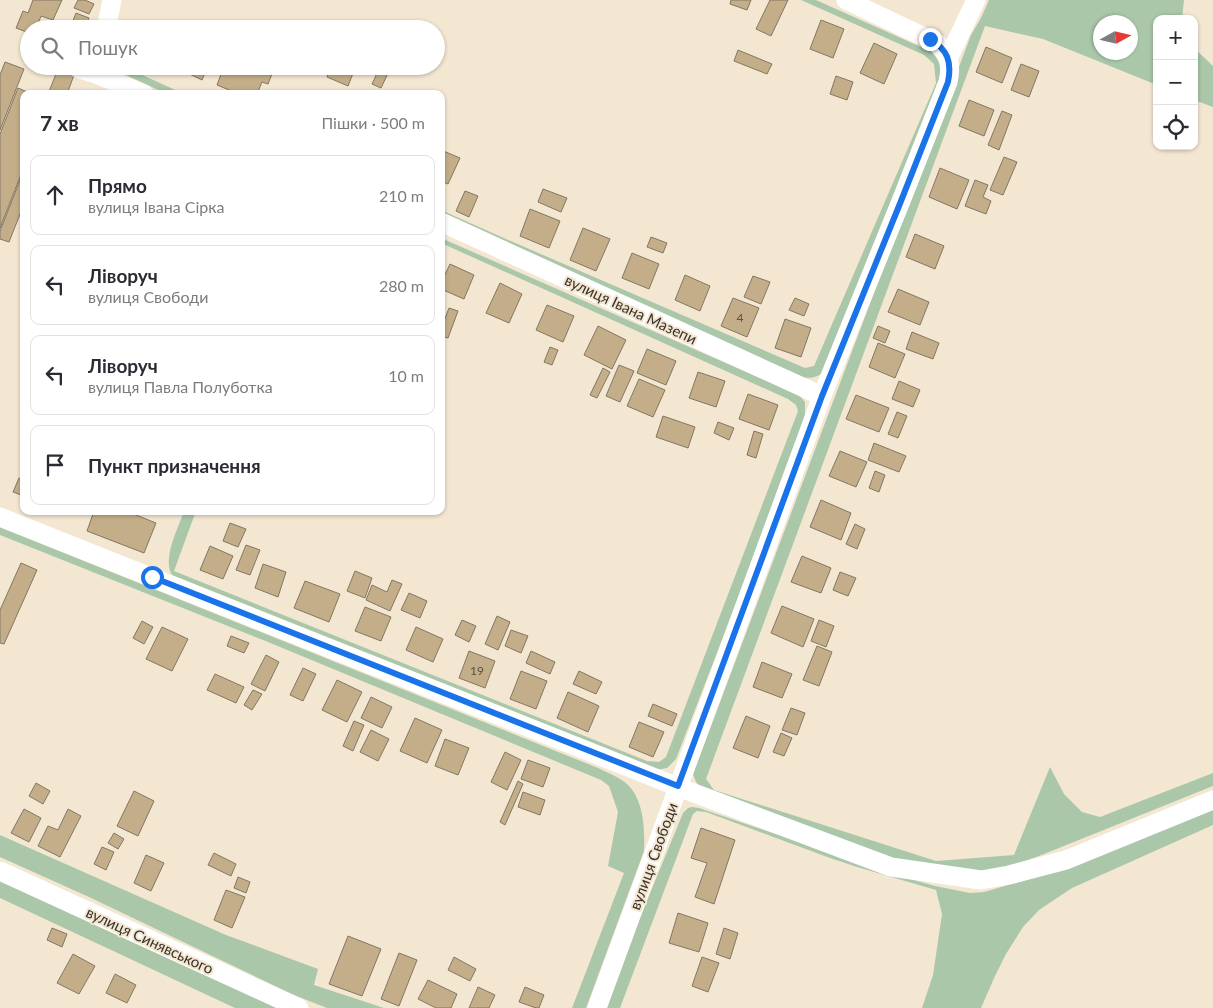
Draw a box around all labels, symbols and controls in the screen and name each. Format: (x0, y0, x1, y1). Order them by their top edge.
north arrow (1093, 15, 1138, 60)
map controls (1153, 15, 1198, 150)
button: + (1153, 15, 1198, 60)
search box (20, 20, 445, 75)
route end (919, 28, 942, 51)
icon: search (38, 34, 66, 62)
text: Пошук (78, 36, 138, 59)
button: − (1153, 60, 1198, 105)
button: locate (1153, 105, 1198, 150)
text: 7 хв (40, 110, 79, 135)
text: Пішки · 500 m (321, 113, 425, 132)
text: Прямо (88, 174, 147, 197)
icon: ahead (41, 181, 69, 209)
text: 210 m (379, 186, 424, 205)
text: вулиця Івана Сірка (88, 197, 225, 216)
text: Ліворуч (88, 264, 158, 287)
street label: вулиця Івана Мазепи (562, 270, 700, 348)
icon: left (41, 271, 69, 299)
text: 280 m (379, 276, 424, 295)
text: вулиця Свободи (88, 287, 208, 306)
house number: 4 (737, 310, 744, 325)
text: Ліворуч (88, 354, 158, 377)
icon: left (41, 361, 69, 389)
text: 10 m (388, 366, 424, 385)
text: вулиця Павла Полуботка (88, 377, 273, 396)
icon: arrive (41, 451, 69, 479)
text: Пункт призначення (88, 454, 261, 477)
route start (141, 566, 164, 589)
house number: 19 (470, 663, 484, 678)
street label: вулиця Свободи (625, 800, 681, 912)
street label: вулиця Синявського (83, 903, 217, 977)

